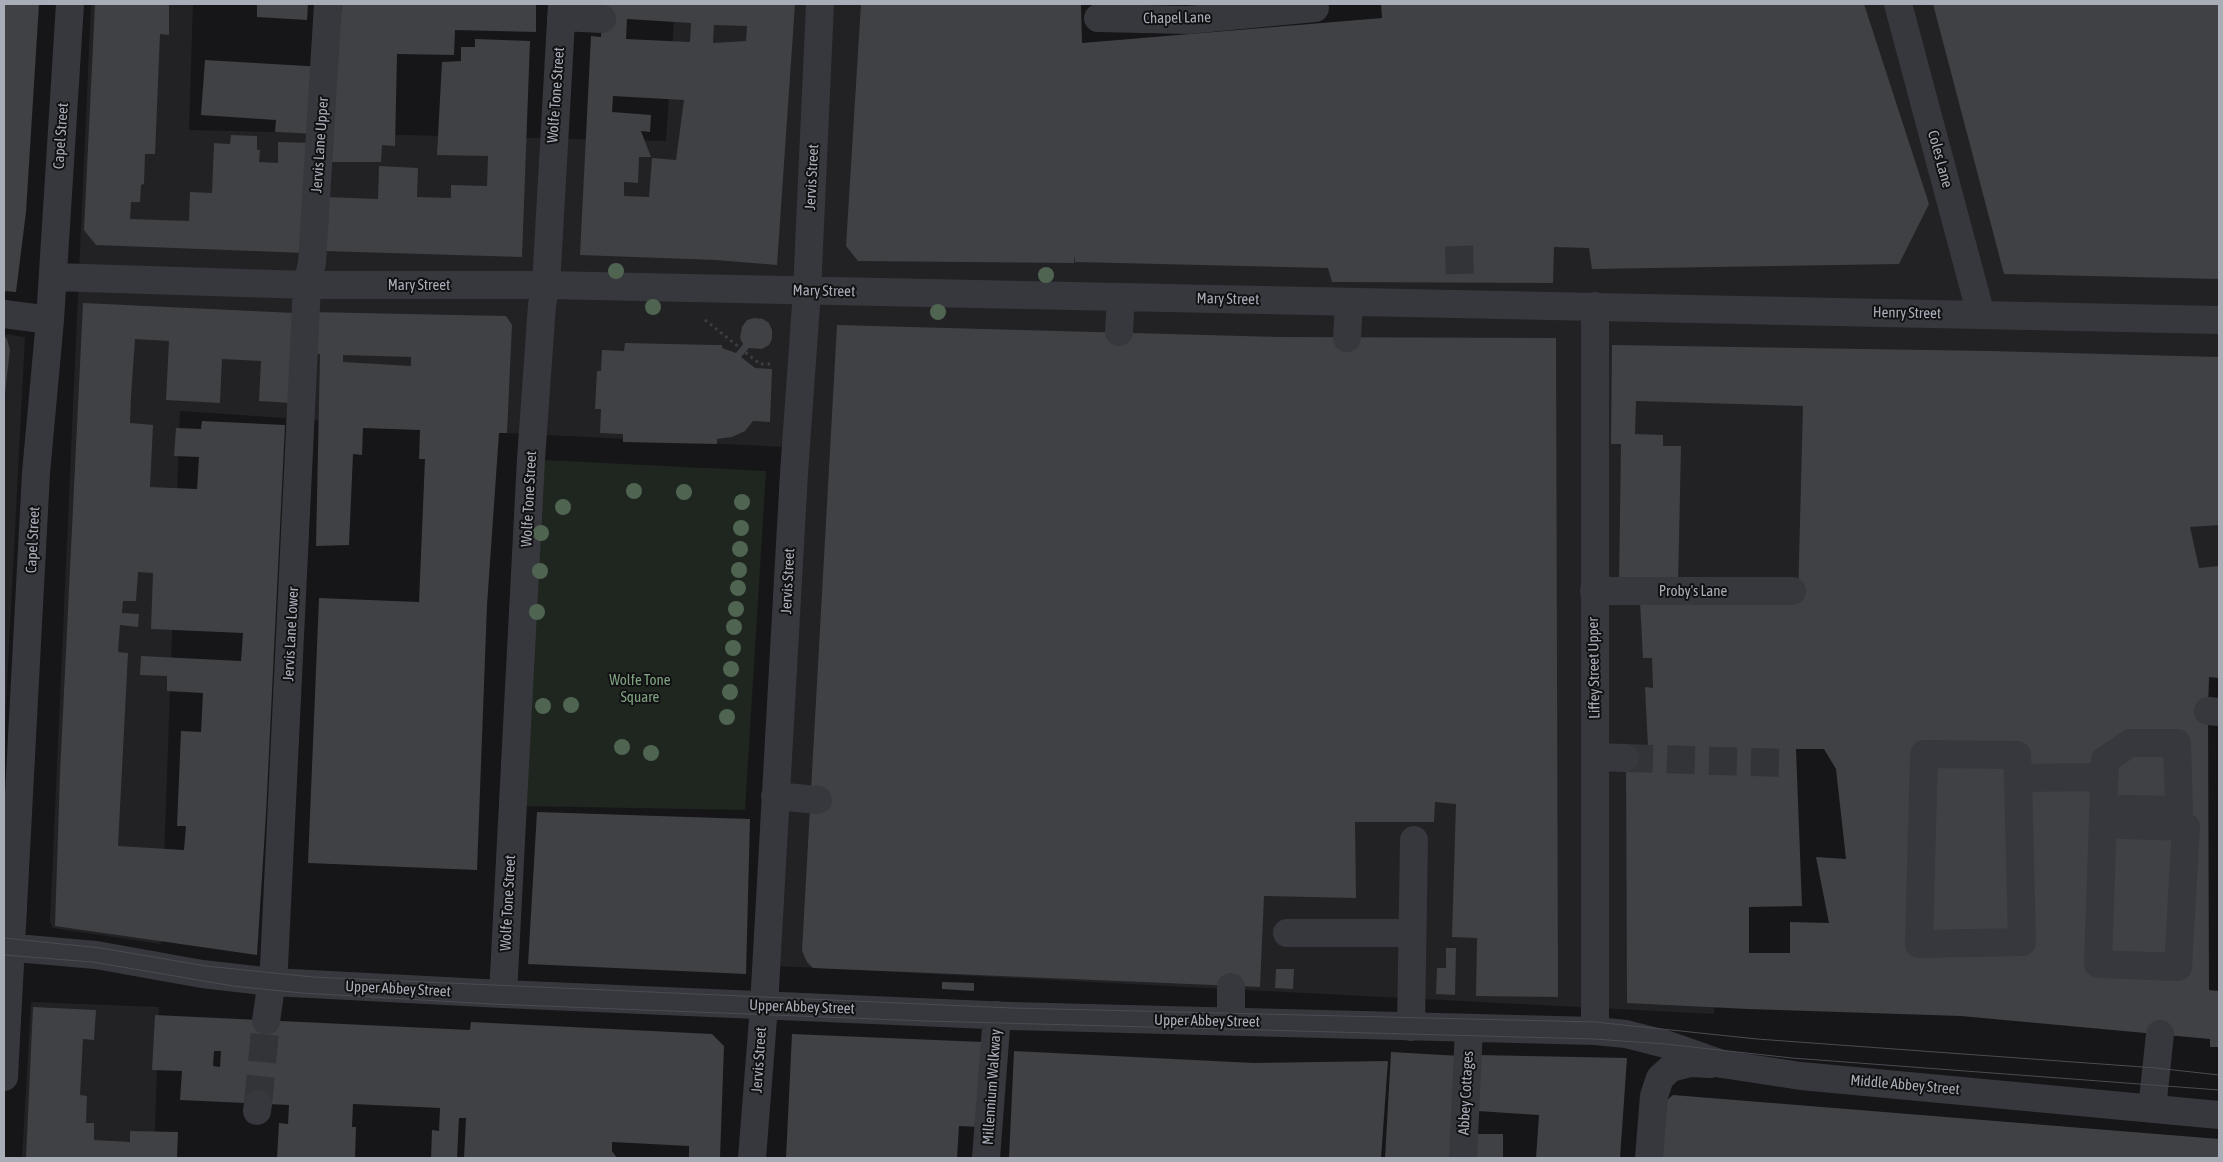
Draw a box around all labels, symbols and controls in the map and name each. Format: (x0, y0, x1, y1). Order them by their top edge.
street label: Chapel Lane (1143, 8, 1211, 28)
street label: Wolfe Tone Street (544, 46, 568, 144)
street label: Jervis Lane Upper (308, 96, 332, 194)
street label: Capel Street (50, 102, 72, 170)
street label: Coles Lane (1924, 128, 1956, 190)
street label: Jervis Street (801, 144, 823, 210)
street label: Mary Street (388, 276, 450, 294)
street label: Mary Street (793, 281, 855, 301)
street label: Mary Street (1197, 289, 1259, 309)
street label: Henry Street (1873, 303, 1941, 323)
street label: Wolfe Tone Street (517, 450, 541, 548)
street label: Capel Street (22, 506, 44, 574)
street label: Jervis Street (777, 548, 799, 614)
street label: Proby's Lane (1659, 582, 1727, 600)
street label: Jervis Lane Lower (280, 586, 302, 682)
street label: Liffey Street Upper (1584, 617, 1604, 719)
park label: Wolfe Tone Square (609, 671, 671, 706)
street label: Wolfe Tone Street (496, 854, 520, 952)
street label: Upper Abbey Street (345, 977, 451, 1001)
street label: Upper Abbey Street (749, 996, 855, 1018)
street label: Upper Abbey Street (1154, 1011, 1260, 1031)
street label: Jervis Street (748, 1026, 770, 1094)
street label: Millennium Walkway (979, 1028, 1005, 1146)
street label: Abbey Cottages (1455, 1051, 1477, 1135)
street label: Middle Abbey Street (1850, 1071, 1960, 1099)

